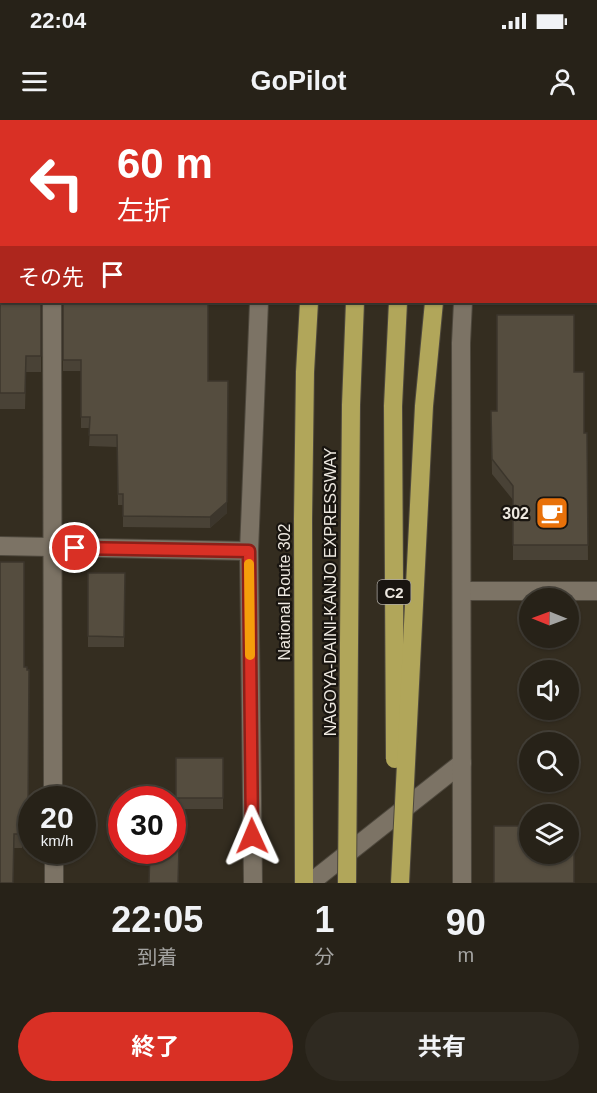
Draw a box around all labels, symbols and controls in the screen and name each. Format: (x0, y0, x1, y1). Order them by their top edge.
text: 22:04 (30, 8, 86, 33)
icon: menu (18, 65, 51, 98)
icon: person (546, 65, 579, 98)
text: GoPilot (251, 66, 347, 96)
text: 60 m (117, 140, 213, 187)
icon: left (18, 144, 96, 222)
text: 左折 (117, 196, 171, 226)
icon: arrive (96, 258, 129, 291)
text: その先 (18, 265, 84, 290)
street label: NAGOYA-DAINI-KANJO EXPRESSWAY (322, 447, 339, 736)
cafe icon: 302 (534, 495, 570, 531)
place label: 302 (502, 505, 529, 522)
pin (49, 522, 100, 573)
street label: National Route 302 (276, 523, 293, 660)
icon: arrive (58, 531, 91, 564)
road number: C2 (378, 580, 410, 604)
north arrow (519, 588, 579, 648)
map controls (519, 588, 579, 864)
button: sound (519, 660, 579, 720)
button: search (519, 732, 579, 792)
speed limit sign: 30 (108, 786, 186, 864)
text: 20 (40, 801, 74, 834)
position arrow (220, 804, 284, 868)
button: layers (519, 804, 579, 864)
text: km/h (41, 832, 73, 849)
text: 22:05 (111, 899, 203, 940)
text: 1 (314, 899, 335, 940)
text: 90 (446, 902, 486, 943)
text: m (457, 944, 474, 966)
text: 到着 (137, 946, 177, 968)
text: 分 (315, 946, 335, 968)
button: 終了 (18, 1012, 293, 1081)
button: 共有 (305, 1012, 579, 1081)

